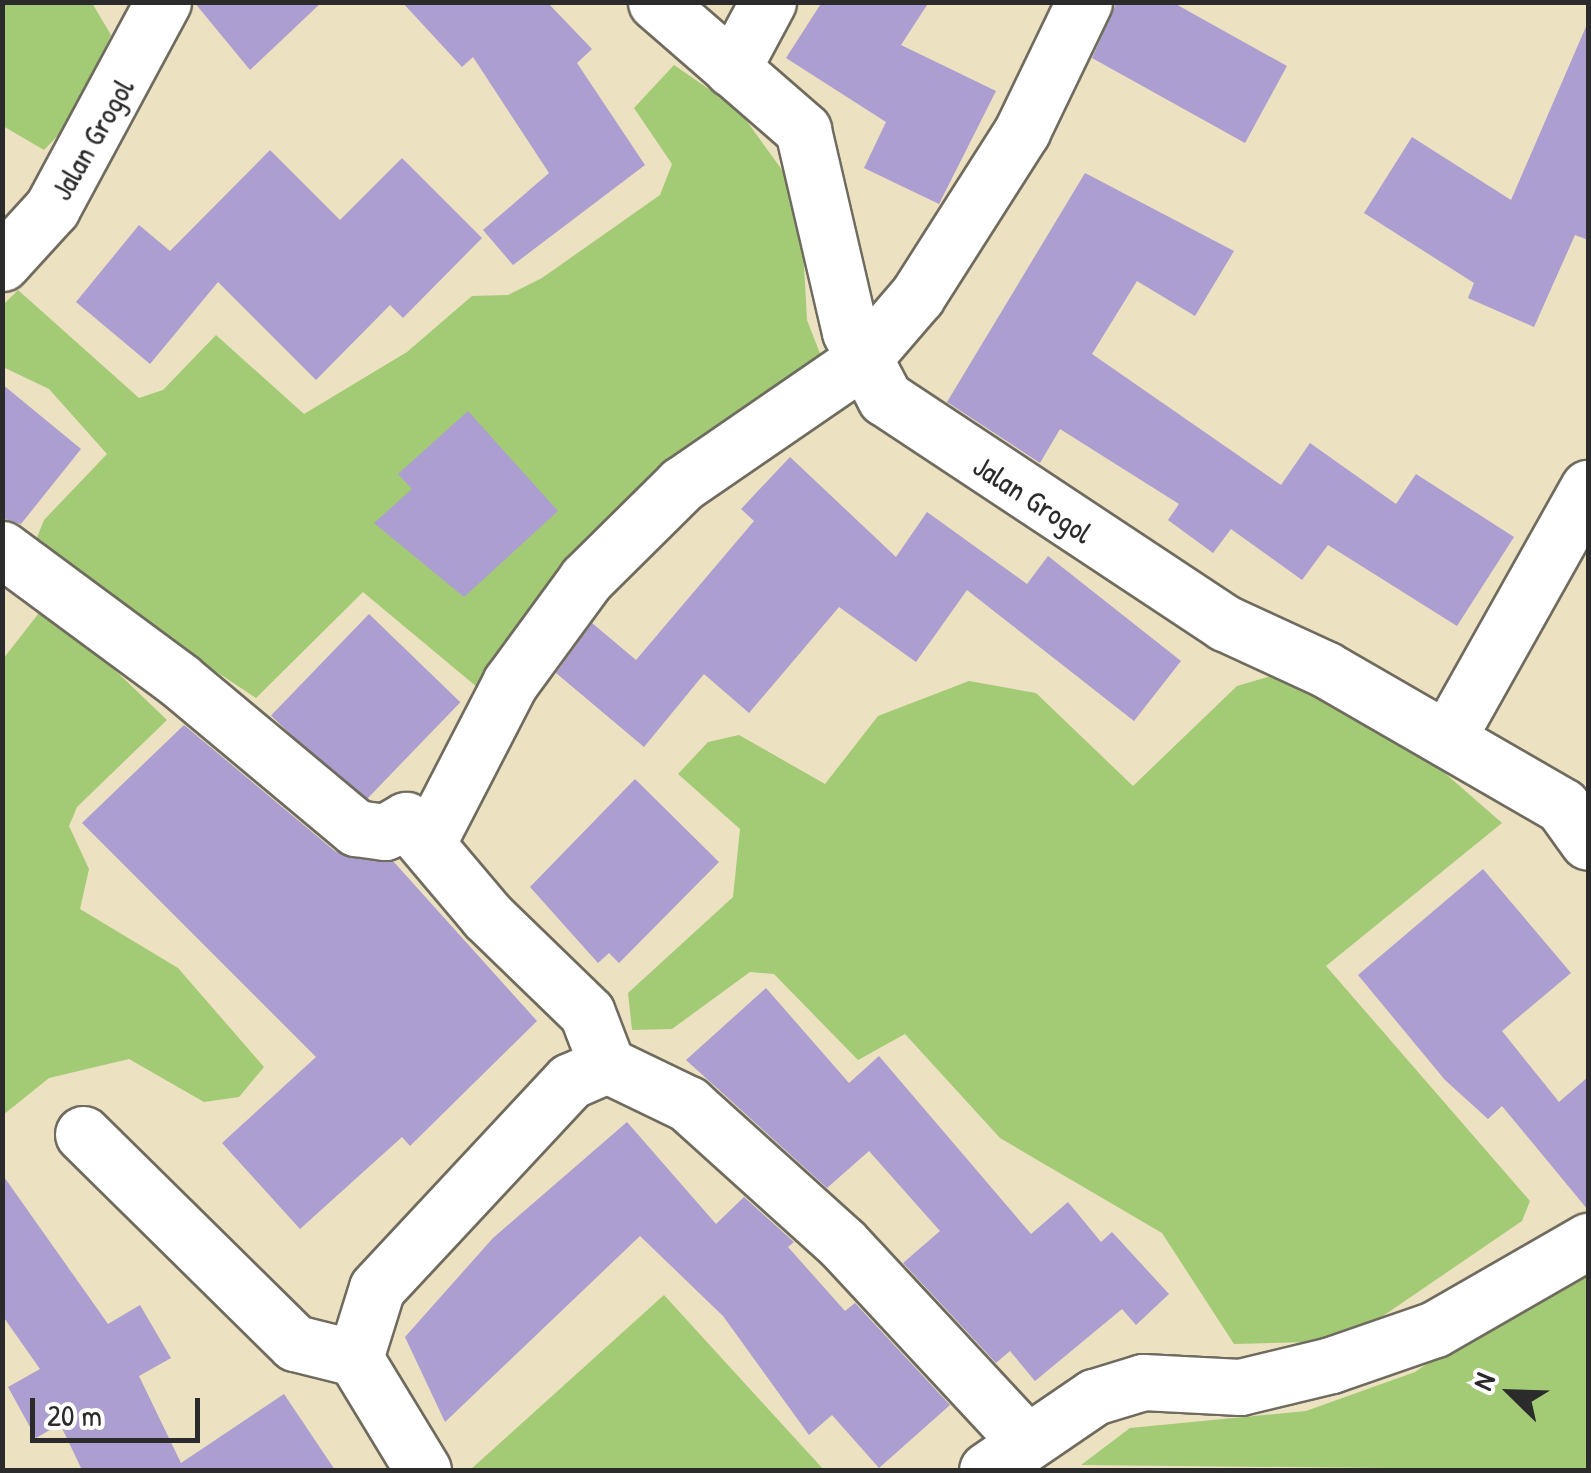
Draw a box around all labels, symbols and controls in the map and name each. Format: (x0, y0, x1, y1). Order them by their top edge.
street label: Jalan Grogol (43, 72, 141, 206)
street label: Jalan Grogol (967, 447, 1099, 551)
north arrow (1461, 1343, 1561, 1443)
text: N (1463, 1367, 1504, 1396)
scale bar (35, 1378, 205, 1440)
text: 20 m (47, 1395, 102, 1435)

